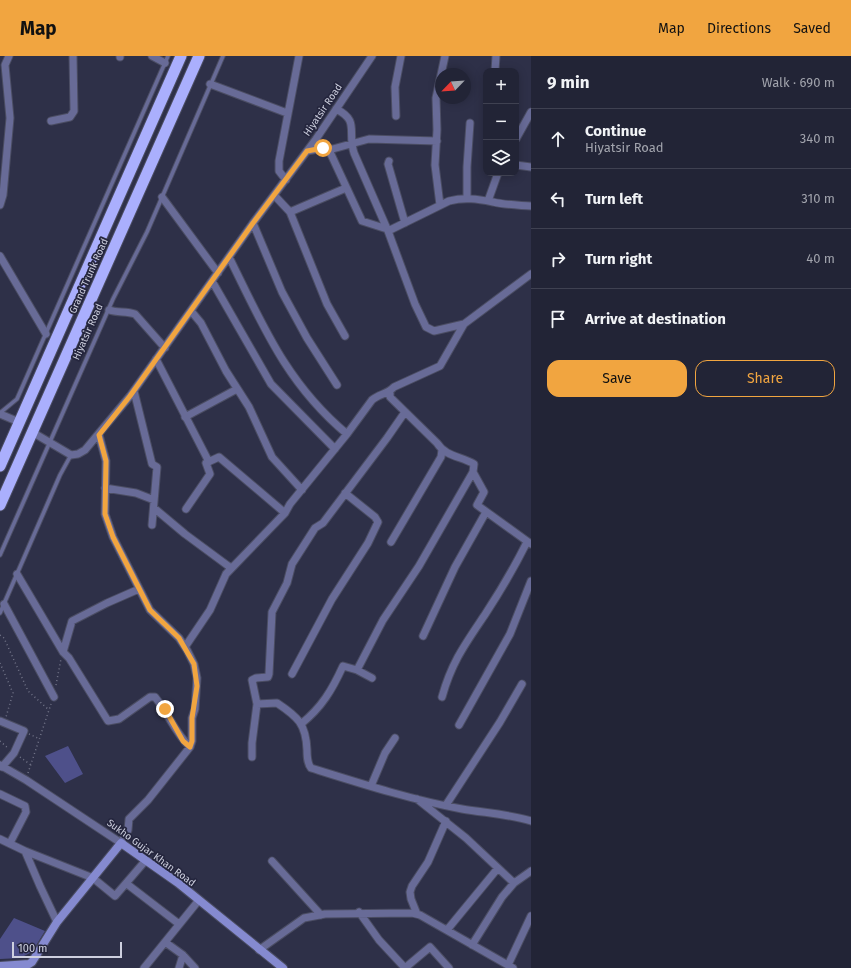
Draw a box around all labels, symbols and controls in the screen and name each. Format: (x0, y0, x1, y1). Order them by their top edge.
text: Map (20, 17, 57, 40)
text: Map (658, 20, 685, 37)
text: Directions (707, 20, 771, 37)
text: Saved (793, 20, 831, 37)
north arrow (435, 68, 471, 104)
map controls (483, 68, 519, 176)
button: + (483, 68, 519, 104)
text: 9 min (547, 72, 590, 93)
text: Walk · 690 m (762, 75, 835, 90)
street label: Hiyatsir Road (301, 82, 345, 138)
button: − (483, 104, 519, 140)
text: Continue (585, 122, 646, 140)
icon: ahead (547, 128, 569, 150)
text: 340 m (800, 131, 835, 146)
route start (314, 139, 332, 157)
button: layers (483, 140, 519, 176)
text: Hiyatsir Road (585, 140, 664, 155)
icon: left (547, 188, 569, 210)
text: Turn left (585, 190, 643, 208)
text: 310 m (801, 191, 835, 206)
street label: Grand Trunk Road (67, 237, 111, 315)
icon: right (547, 248, 569, 270)
text: Turn right (585, 250, 652, 268)
text: 40 m (806, 251, 835, 266)
street label: Hiyatsir Road (70, 302, 106, 362)
icon: arrive (547, 308, 569, 330)
text: Arrive at destination (585, 310, 726, 328)
button: Save (547, 360, 687, 397)
button: Share (695, 360, 835, 397)
route end (156, 700, 174, 718)
street label: Sukho Gujar Khan Road (104, 817, 198, 889)
scale bar (12, 940, 122, 959)
text: 100 m (18, 942, 47, 955)

